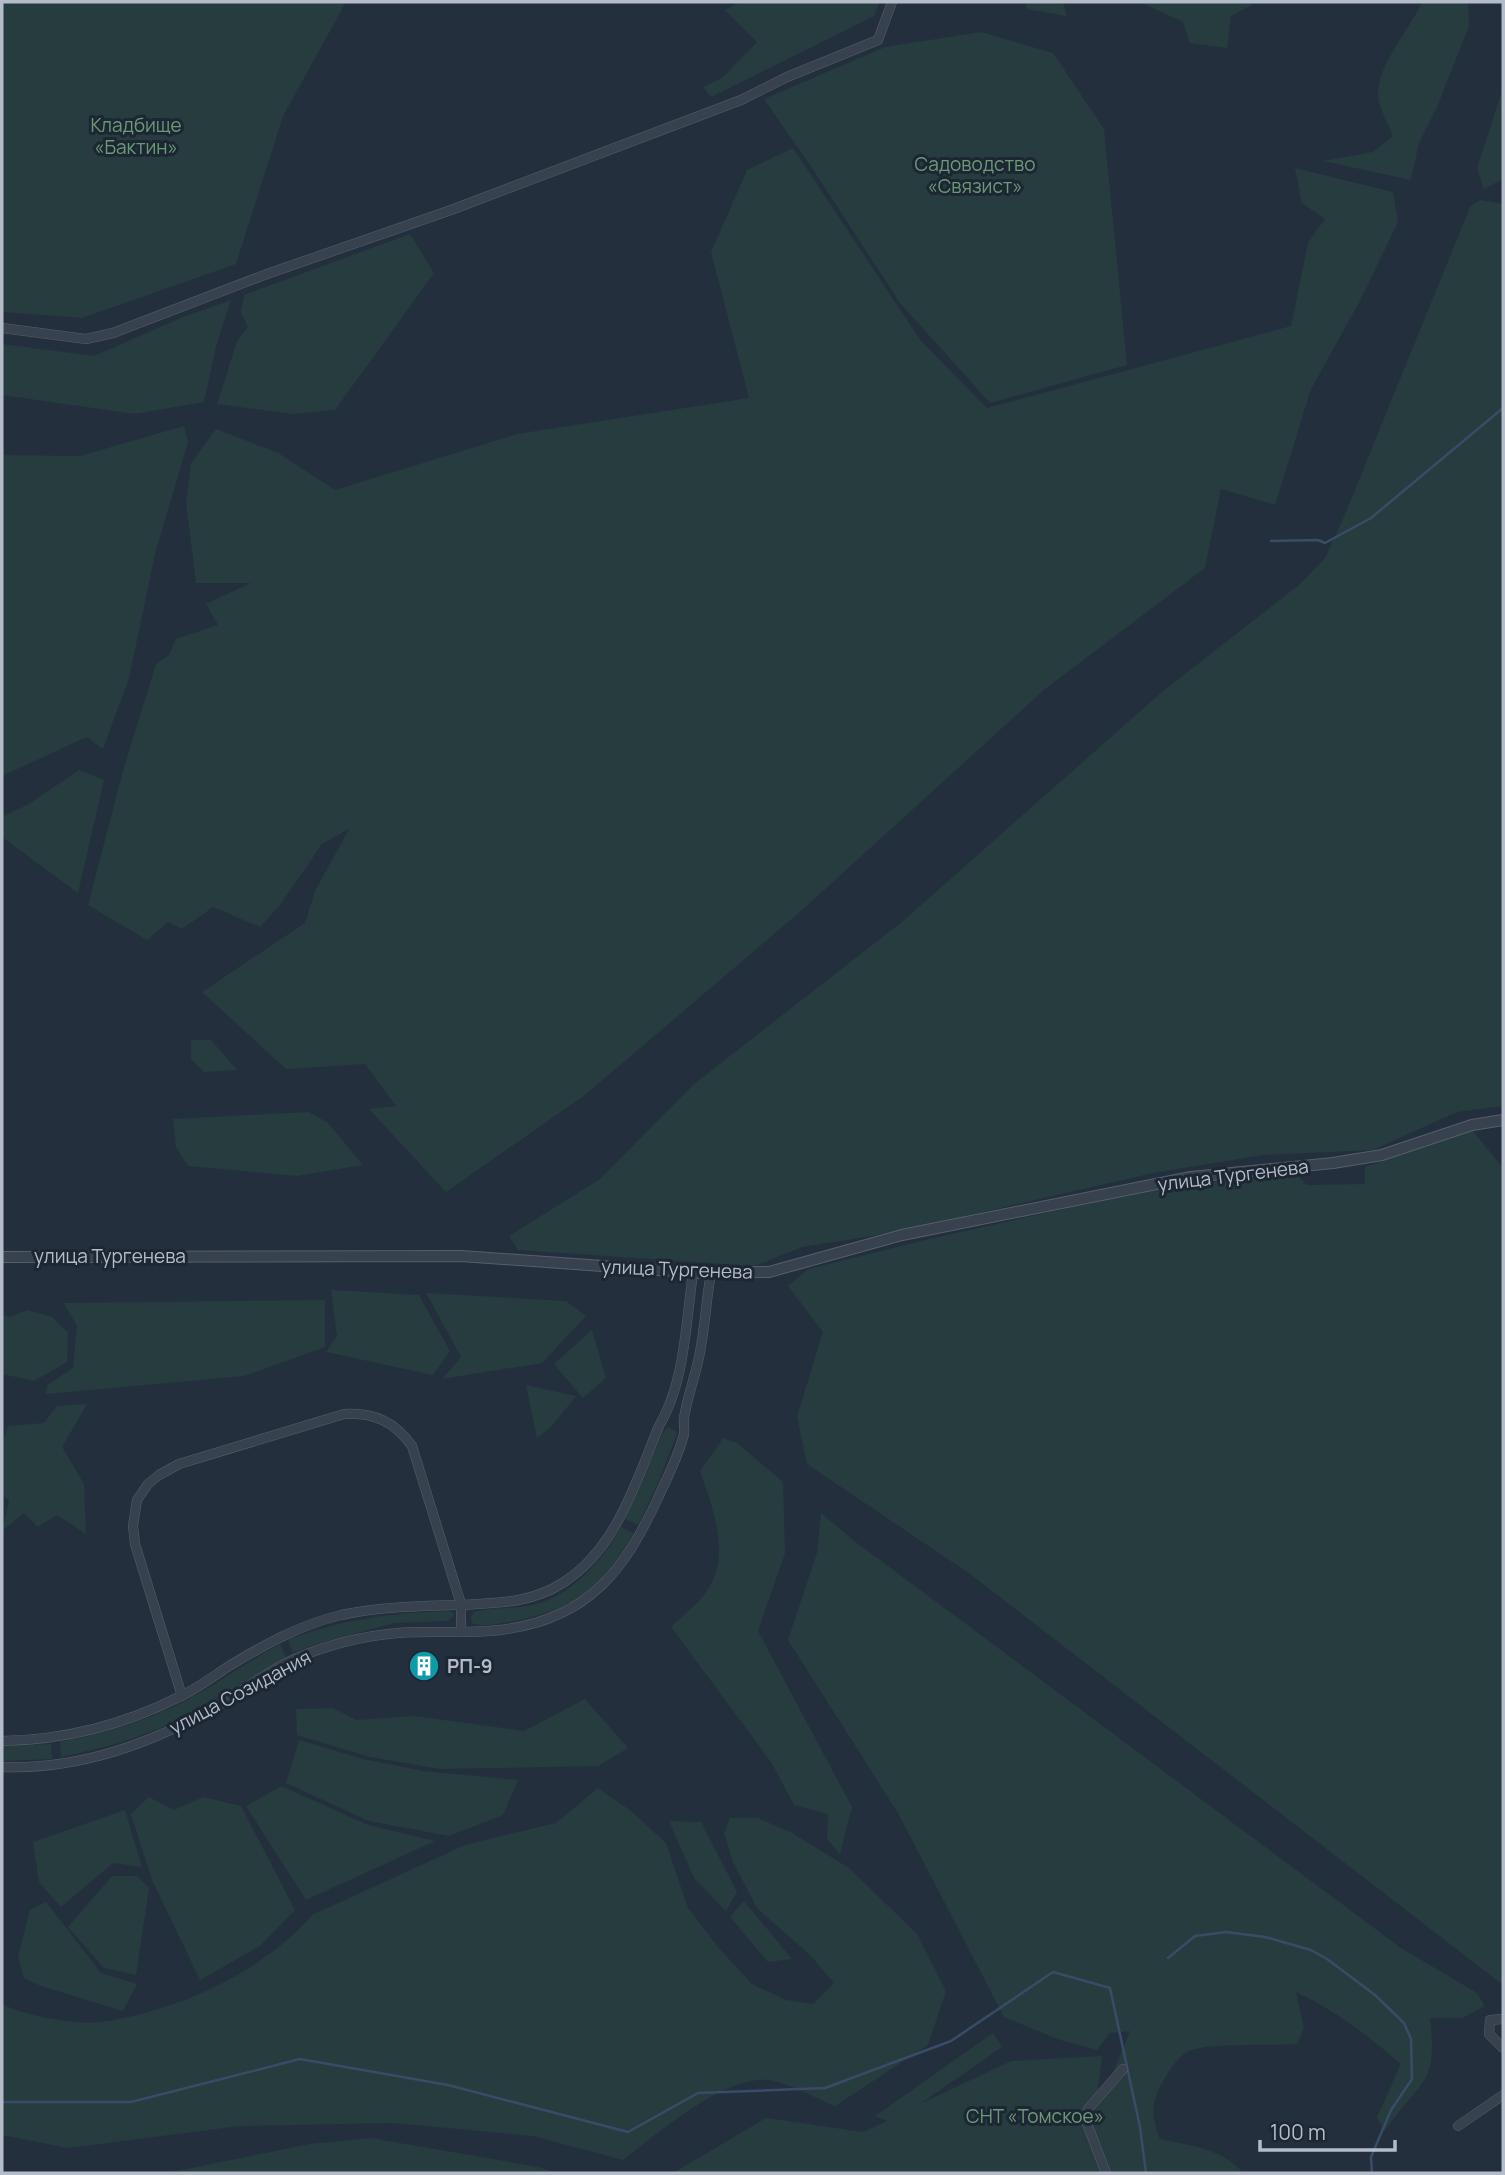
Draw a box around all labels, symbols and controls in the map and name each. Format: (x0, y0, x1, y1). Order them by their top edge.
park label: Кладбище «Бактин» (91, 112, 181, 160)
park label: Садоводство «Связист» (915, 151, 1035, 199)
street label: улица Тургенева (1156, 1153, 1310, 1197)
street label: улица Тургенева (34, 1243, 186, 1269)
street label: улица Тургенева (601, 1253, 753, 1285)
street label: улица Созидания (165, 1644, 315, 1740)
building icon: РП-9 (407, 1649, 441, 1683)
place label: РП-9 (447, 1653, 493, 1679)
park label: СНТ «Томское» (966, 2103, 1104, 2129)
scale bar (1260, 2108, 1395, 2152)
text: 100 m (1270, 2118, 1326, 2146)

